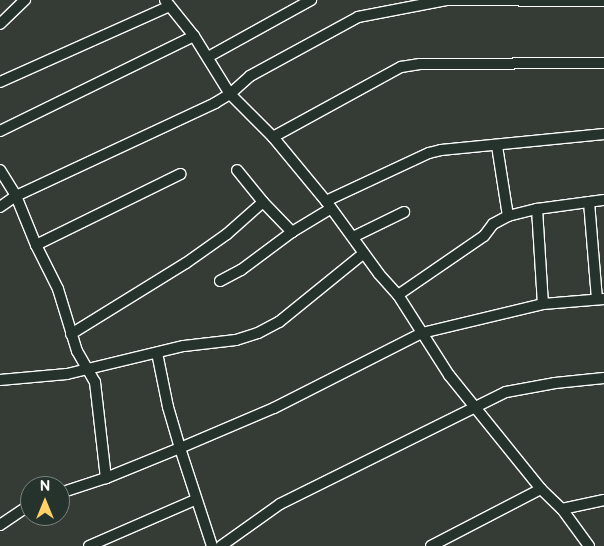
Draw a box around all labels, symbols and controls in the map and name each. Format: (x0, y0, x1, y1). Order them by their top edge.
north arrow (20, 476, 70, 526)
text: N (40, 478, 50, 495)

